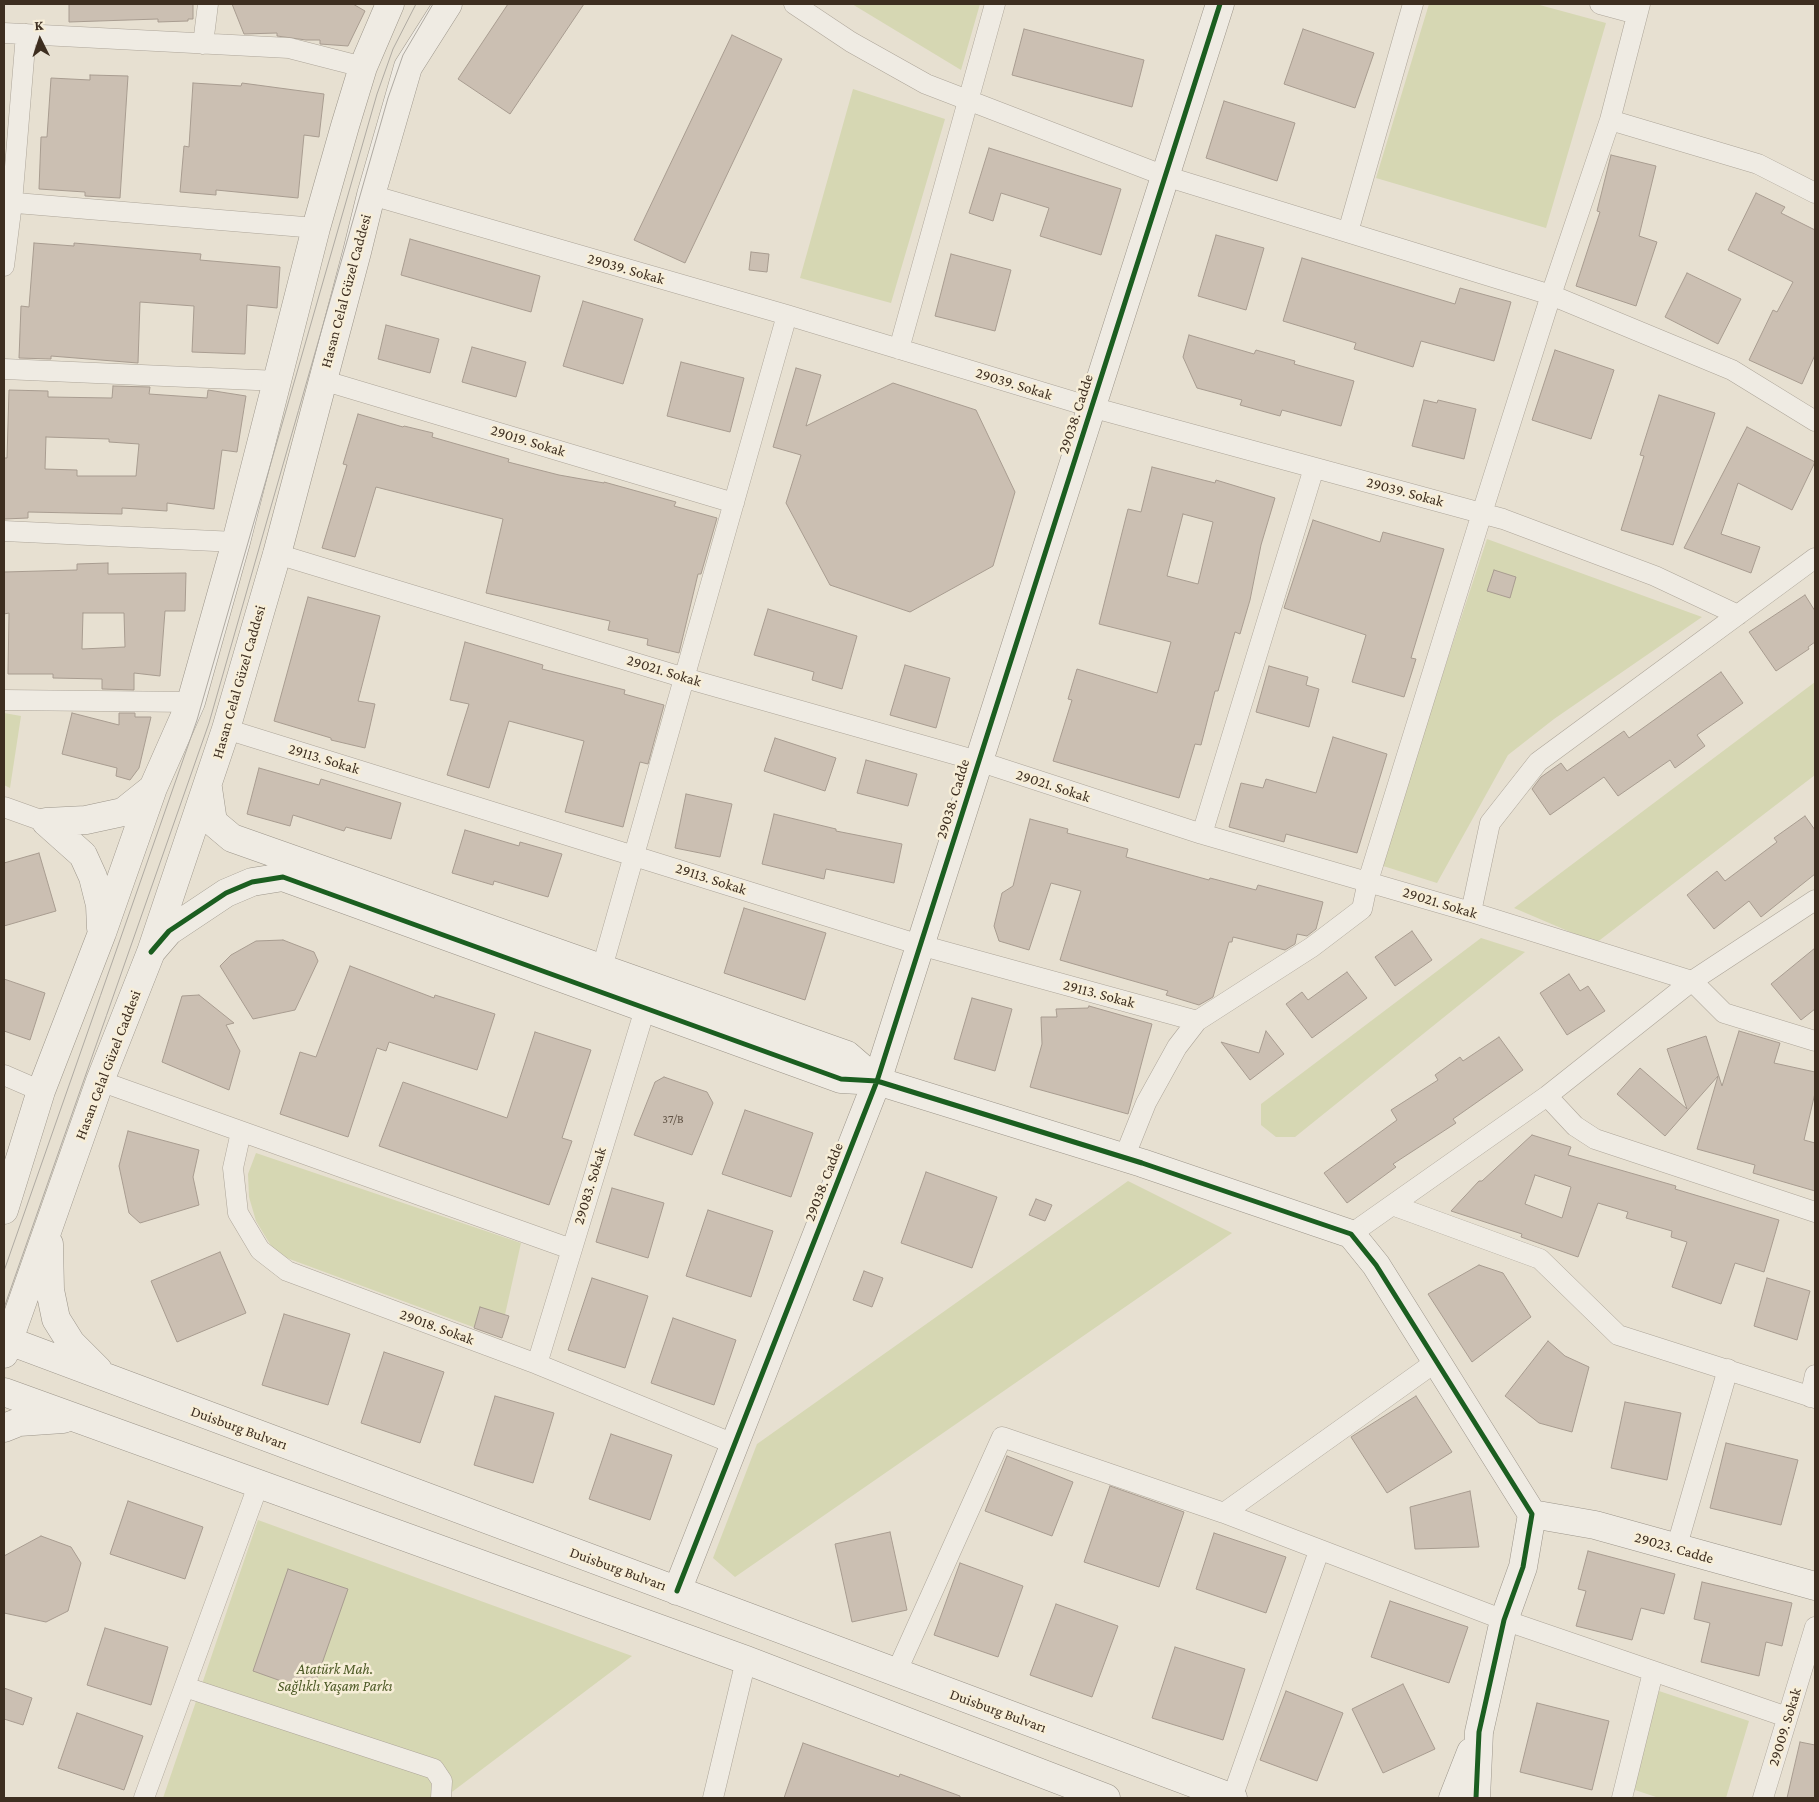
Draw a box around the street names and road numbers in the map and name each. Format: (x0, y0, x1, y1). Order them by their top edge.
street label: Hasan Celal Güzel Caddesi (317, 212, 375, 370)
street label: 29039. Sokak (585, 249, 667, 289)
street label: 29039. Sokak (973, 364, 1055, 404)
street label: 29038. Cadde (1055, 372, 1097, 456)
street label: 29019. Sokak (488, 421, 568, 461)
street label: 29039. Sokak (1364, 473, 1446, 511)
street label: Hasan Celal Güzel Caddesi (208, 603, 270, 761)
street label: 29021. Sokak (624, 651, 704, 691)
street label: 29113. Sokak (286, 740, 362, 778)
street label: 29038. Cadde (932, 757, 974, 841)
street label: 29021. Sokak (1014, 766, 1092, 806)
street label: 29113. Sokak (673, 859, 749, 899)
street label: 29021. Sokak (1400, 883, 1480, 923)
street label: 29113. Sokak (1061, 976, 1137, 1012)
street label: Hasan Celal Güzel Caddesi (71, 988, 145, 1142)
street label: 29038. Cadde (801, 1140, 847, 1224)
street label: 29083. Sokak (570, 1145, 610, 1227)
street label: 29018. Sokak (397, 1305, 477, 1349)
street label: Duisburg Bulvarı (188, 1402, 290, 1454)
street label: 29023. Cadde (1632, 1528, 1716, 1568)
street label: Duisburg Bulvarı (567, 1543, 669, 1595)
street label: Duisburg Bulvarı (947, 1685, 1049, 1737)
street label: 29009. Sokak (1765, 1686, 1805, 1768)

